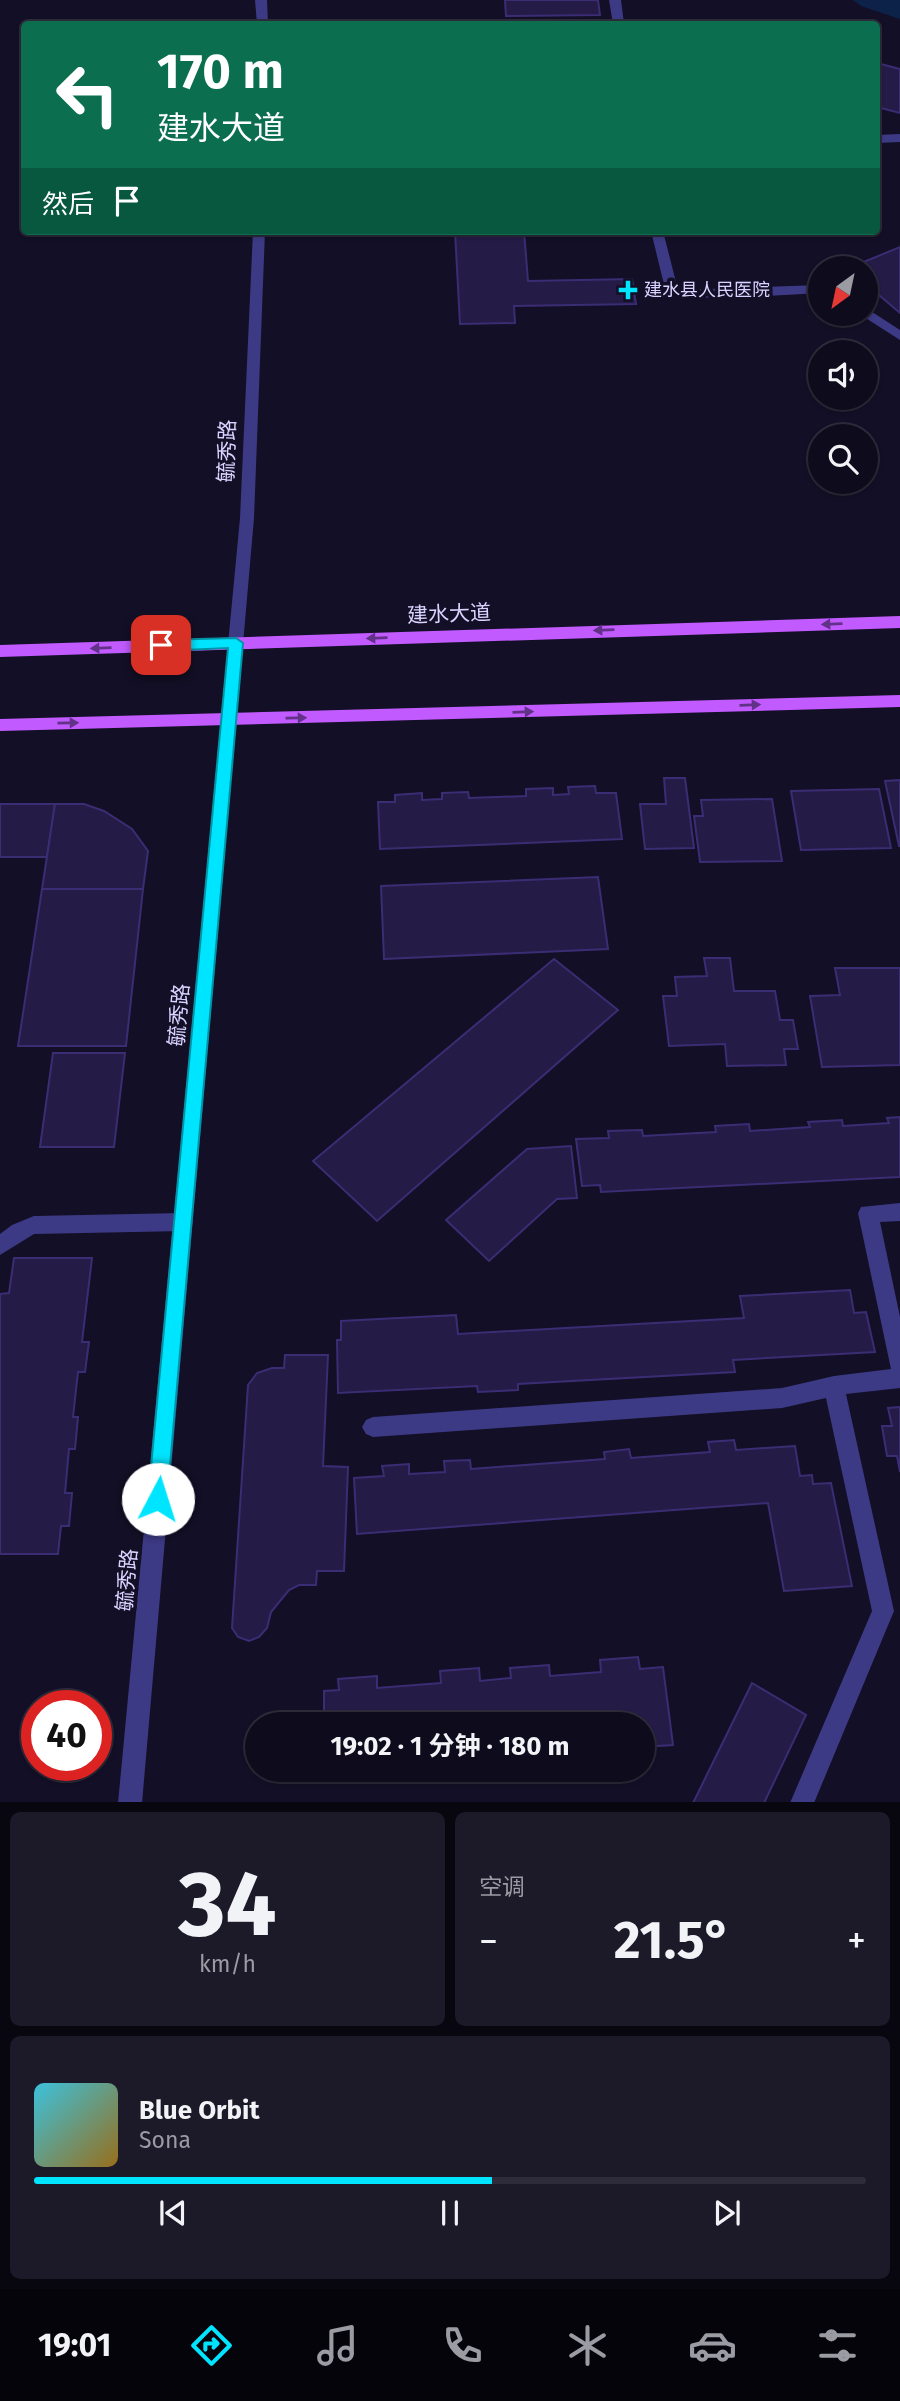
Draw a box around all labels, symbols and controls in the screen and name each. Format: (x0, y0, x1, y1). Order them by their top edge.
text: 170 m (157, 42, 284, 101)
icon: left (42, 49, 133, 140)
text: 建水大道 (157, 109, 285, 147)
icon: arrive (108, 182, 146, 220)
text: 然后 (42, 189, 94, 220)
north arrow (808, 256, 878, 326)
map controls (808, 256, 878, 494)
place label: 建水县人民医院 (644, 279, 770, 301)
marker: 建水县人民医院 (618, 280, 638, 300)
button: sound (808, 340, 878, 410)
street label: 毓秀路 (213, 419, 241, 483)
button: search (808, 424, 878, 494)
street label: 建水大道 (407, 600, 491, 628)
pin (131, 615, 191, 675)
one-way arrow (821, 618, 843, 629)
one-way arrow (593, 625, 615, 636)
icon: arrive (142, 626, 180, 664)
one-way arrow (366, 632, 388, 643)
one-way arrow (89, 642, 111, 653)
one-way arrow (740, 700, 762, 711)
one-way arrow (512, 707, 534, 718)
one-way arrow (285, 712, 307, 723)
one-way arrow (57, 718, 79, 729)
street label: 毓秀路 (163, 982, 195, 1048)
position arrow (121, 1462, 195, 1536)
street label: 毓秀路 (111, 1547, 143, 1613)
speed limit sign: 40 (21, 1690, 112, 1781)
text: 19:02 · 1 分钟 · 180 m (330, 1731, 570, 1762)
text: 34 (178, 1850, 277, 1959)
text: 空调 (479, 1873, 525, 1901)
text: 21.5° (614, 1909, 731, 1972)
text: − (479, 1918, 498, 1964)
text: + (847, 1918, 866, 1964)
text: km/h (199, 1950, 256, 1978)
text: Blue Orbit (139, 2095, 259, 2126)
text: Sona (139, 2126, 191, 2154)
icon: previous (154, 2194, 192, 2232)
icon: pause (431, 2194, 469, 2232)
icon: next (708, 2194, 746, 2232)
icon: directions (187, 2321, 236, 2370)
icon: music (313, 2321, 362, 2370)
icon: phone (438, 2321, 487, 2370)
icon: climate (563, 2321, 612, 2370)
icon: car (688, 2321, 737, 2370)
icon: filters (813, 2321, 862, 2370)
text: 19:01 (38, 2326, 111, 2364)

